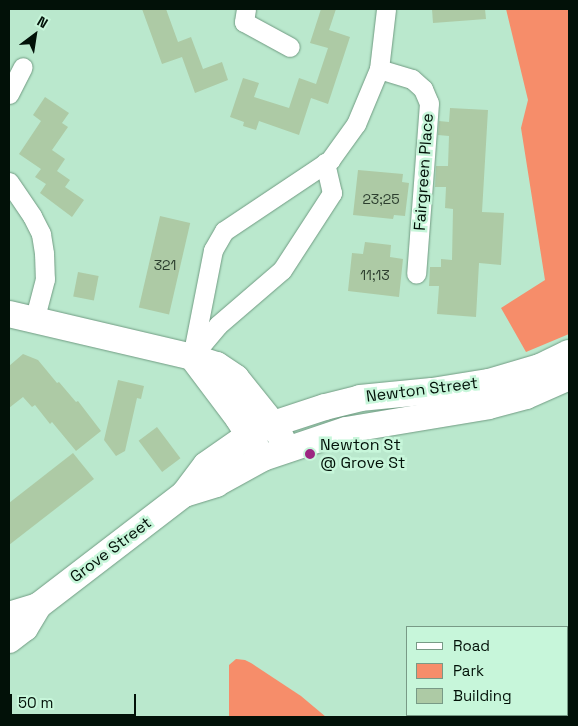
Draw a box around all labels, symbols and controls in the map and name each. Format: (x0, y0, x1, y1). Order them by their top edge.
north arrow (10, 10, 60, 60)
text: N (34, 12, 51, 32)
street label: Fairgreen Place (410, 113, 438, 231)
house number: 23;25 (362, 191, 400, 207)
house number: 321 (154, 257, 176, 273)
house number: 11;13 (360, 267, 390, 283)
street label: Newton Street (365, 374, 479, 406)
place label: Newton St @ Grove St (320, 435, 405, 473)
marker: Newton St @ Grove St (304, 448, 316, 460)
street label: Grove Street (67, 513, 155, 587)
legend (406, 626, 568, 716)
text: Road (453, 636, 490, 655)
text: Park (453, 661, 484, 680)
scale bar (12, 684, 139, 716)
text: Building (453, 686, 512, 705)
text: 50 m (18, 693, 53, 712)

